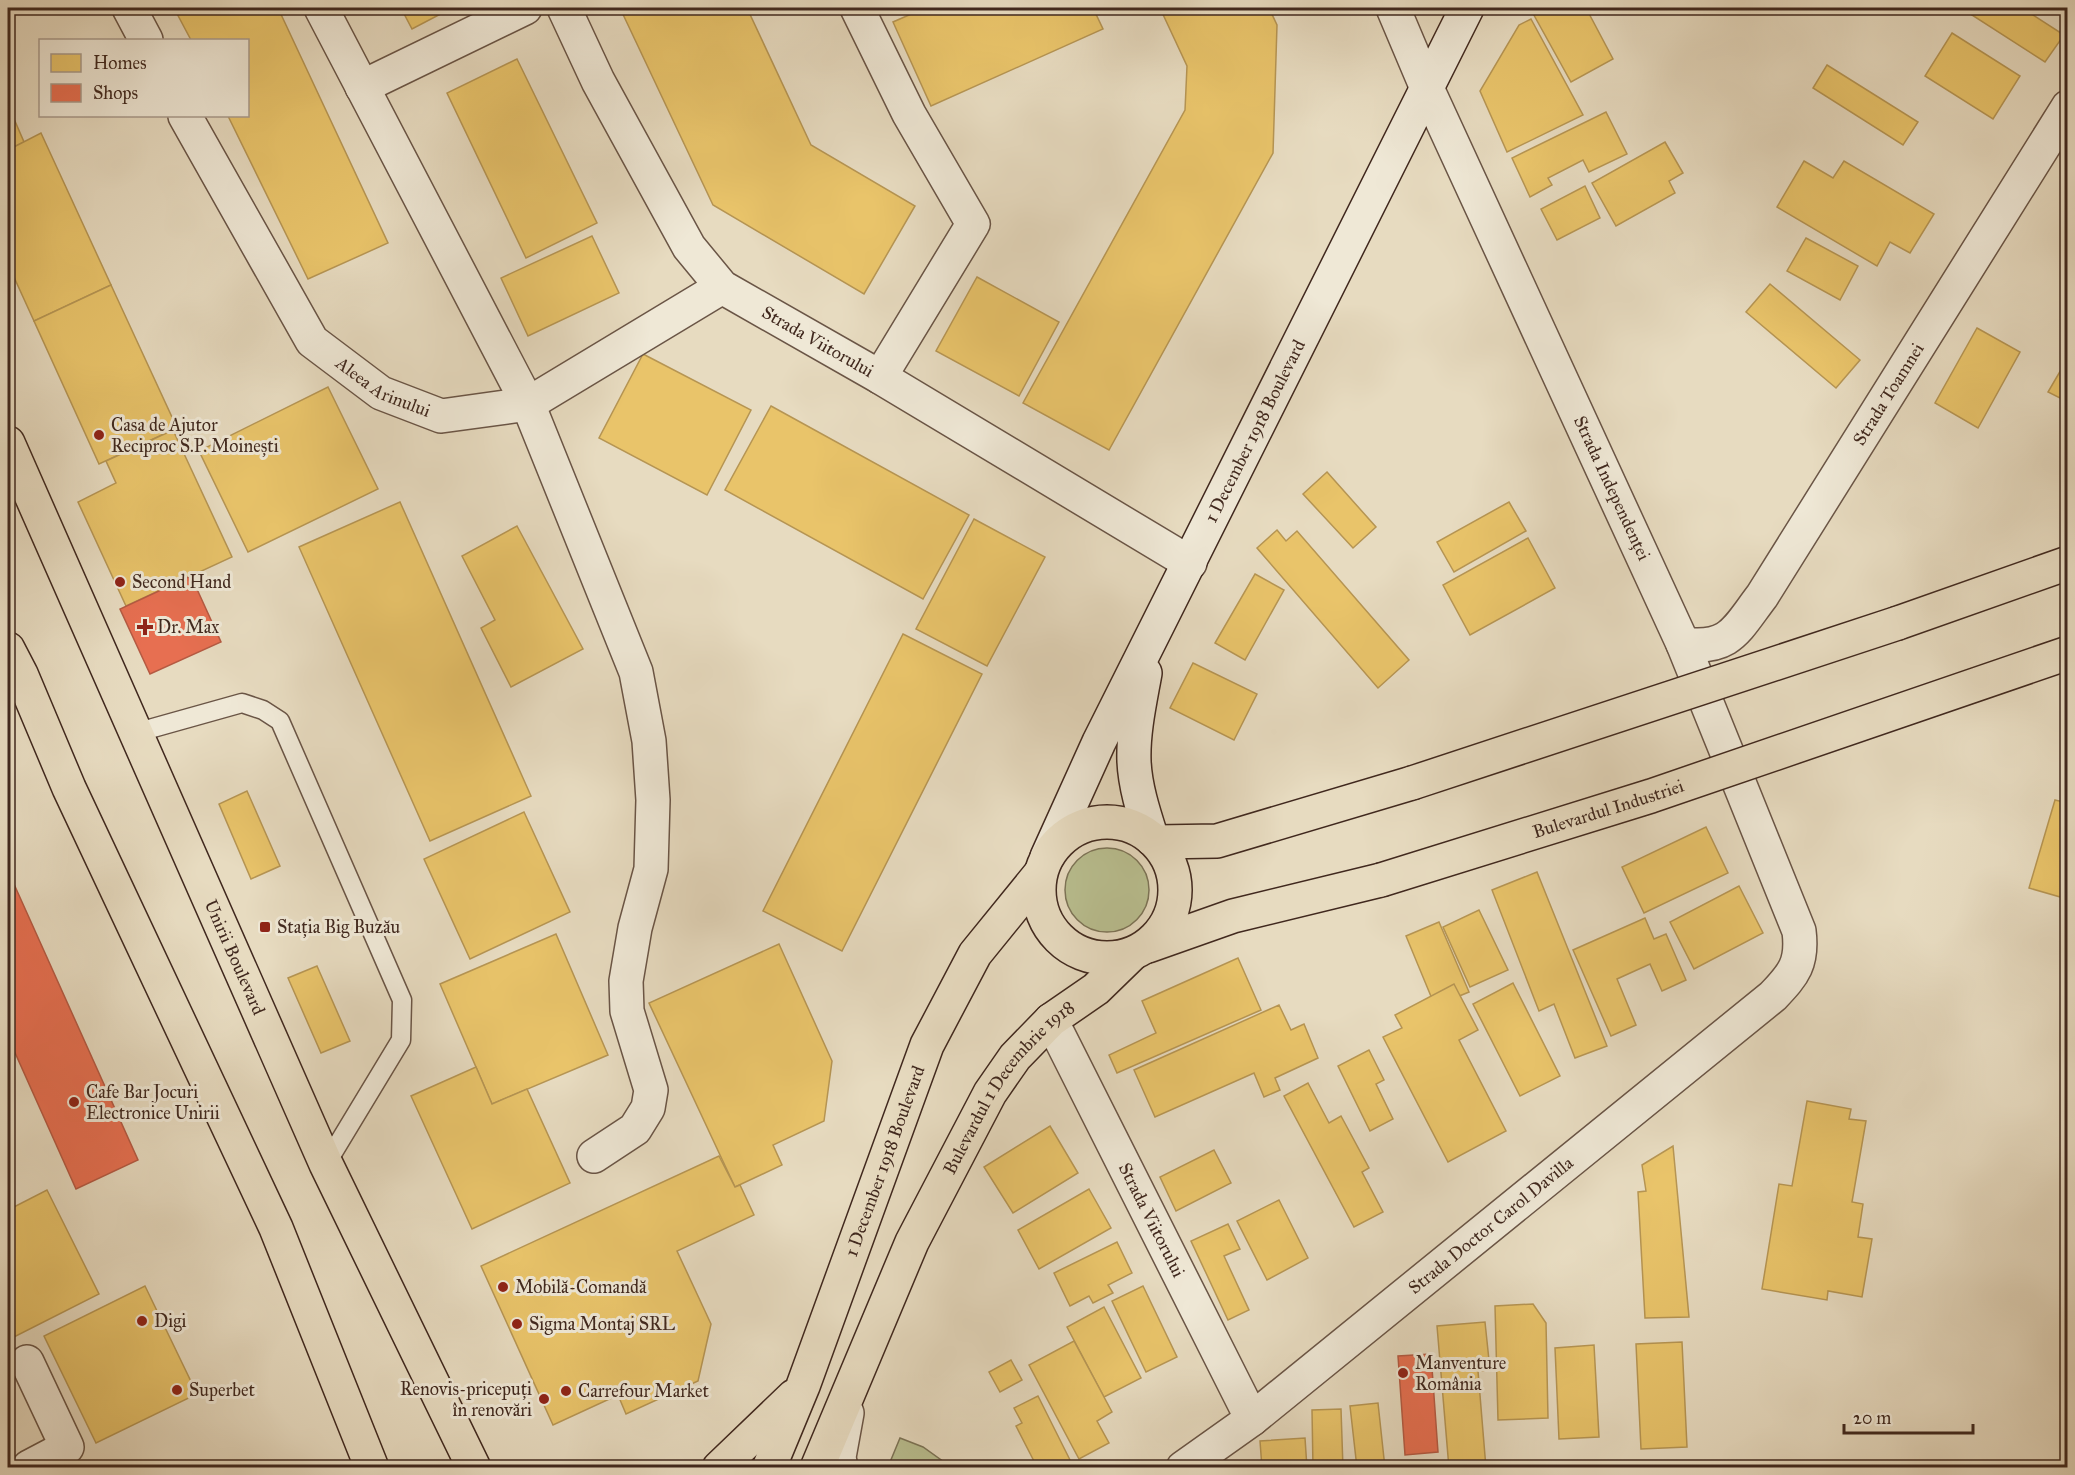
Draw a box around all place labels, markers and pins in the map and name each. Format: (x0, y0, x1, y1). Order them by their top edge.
place label: Casa de Ajutor Reciproc S.P. Moinești (111, 414, 279, 457)
marker: Casa de Ajutor Reciproc S.P. Moinești (92, 428, 106, 442)
place label: Second Hand (132, 571, 231, 593)
marker: Second Hand (113, 575, 127, 589)
place label: Dr. Max (157, 616, 219, 638)
marker: Dr. Max (138, 620, 152, 634)
place label: Stația Big Buzău (277, 916, 401, 939)
marker: Stația Big Buzău (258, 920, 272, 934)
place label: Cafe Bar Jocuri Electronice Unirii (86, 1081, 220, 1124)
marker: Cafe Bar Jocuri Electronice Unirii (67, 1095, 81, 1109)
place label: Mobilă-Comandă (515, 1276, 647, 1298)
marker: Mobilă-Comandă (496, 1280, 510, 1294)
place label: Digi (154, 1310, 187, 1333)
place label: Sigma Montaj SRL (529, 1313, 676, 1336)
marker: Digi (135, 1314, 149, 1328)
marker: Sigma Montaj SRL (510, 1317, 524, 1331)
place label: Manventure România (1415, 1352, 1506, 1395)
marker: Manventure România (1396, 1366, 1410, 1380)
place label: Renovis-pricepuți în renovări (400, 1378, 532, 1421)
place label: Superbet (189, 1379, 255, 1401)
place label: Carrefour Market (578, 1380, 710, 1402)
marker: Superbet (170, 1383, 184, 1397)
marker: Carrefour Market (559, 1384, 573, 1398)
marker: Renovis-pricepuți în renovări (537, 1392, 551, 1406)

